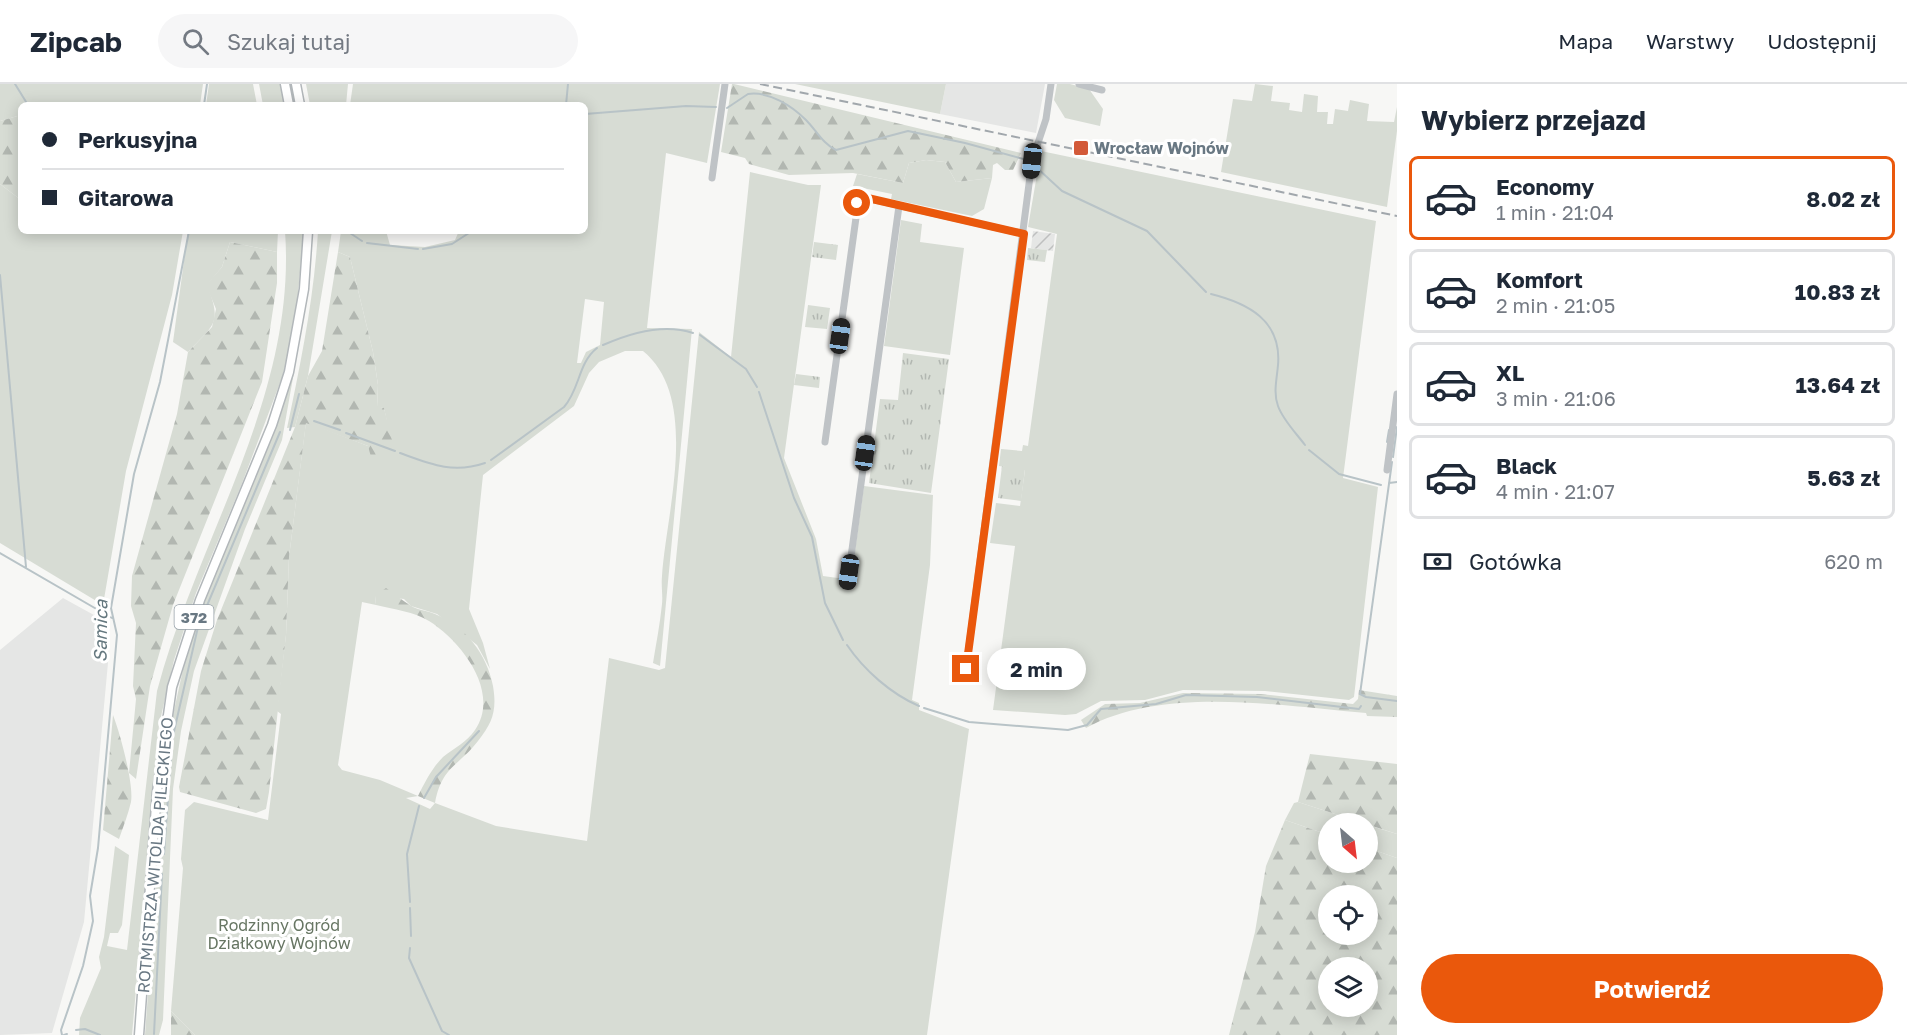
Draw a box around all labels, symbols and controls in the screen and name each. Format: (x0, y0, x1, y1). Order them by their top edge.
search box (158, 14, 578, 68)
text: Zipcab (30, 25, 122, 58)
icon: search (179, 25, 212, 58)
text: Szukaj tutaj (227, 28, 351, 55)
text: Mapa (1558, 28, 1613, 54)
text: Warstwy (1646, 28, 1734, 54)
text: Udostępnij (1767, 28, 1877, 54)
text: Wybierz przejazd (1421, 104, 1646, 136)
text: Perkusyjna (78, 126, 197, 153)
place label: Wrocław Wojnów (1094, 138, 1229, 158)
marker: Wrocław Wojnów (1072, 139, 1090, 157)
car (1021, 142, 1043, 180)
icon: car (1424, 171, 1478, 225)
text: Economy (1496, 173, 1594, 200)
text: Gitarowa (78, 184, 174, 211)
text: 8.02 zł (1806, 185, 1880, 212)
route start (843, 189, 870, 216)
text: 1 min · 21:04 (1496, 200, 1614, 224)
icon: car (1424, 264, 1478, 318)
text: Komfort (1496, 266, 1583, 293)
text: 10.83 zł (1795, 278, 1880, 305)
text: 2 min · 21:05 (1496, 293, 1615, 317)
car (829, 317, 851, 355)
icon: car (1424, 357, 1478, 411)
text: XL (1496, 359, 1524, 386)
text: 13.64 zł (1796, 371, 1880, 398)
text: 3 min · 21:06 (1496, 386, 1616, 410)
car (854, 434, 876, 472)
icon: car (1424, 450, 1478, 504)
text: Black (1496, 452, 1557, 479)
text: 5.63 zł (1807, 464, 1880, 491)
text: 4 min · 21:07 (1496, 479, 1615, 503)
icon: cash (1421, 545, 1454, 578)
text: Gotówka (1469, 548, 1562, 575)
text: 620 m (1824, 549, 1883, 573)
car (838, 553, 860, 591)
water label: Samica (88, 599, 112, 662)
road number: 372 (174, 605, 214, 629)
callout: 2 min (987, 648, 1086, 690)
route end (952, 655, 979, 682)
text: 2 min (1010, 657, 1063, 681)
street label: ROTMISTRZA WITOLDA PILECKIEGO (133, 716, 177, 994)
north arrow (1318, 813, 1378, 873)
map controls (1318, 813, 1378, 1017)
button: locate (1318, 885, 1378, 945)
park label: Rodzinny Ogród Działkowy Wojnów (207, 915, 351, 953)
button: Potwierdź (1421, 954, 1883, 1023)
button: layers (1318, 957, 1378, 1017)

